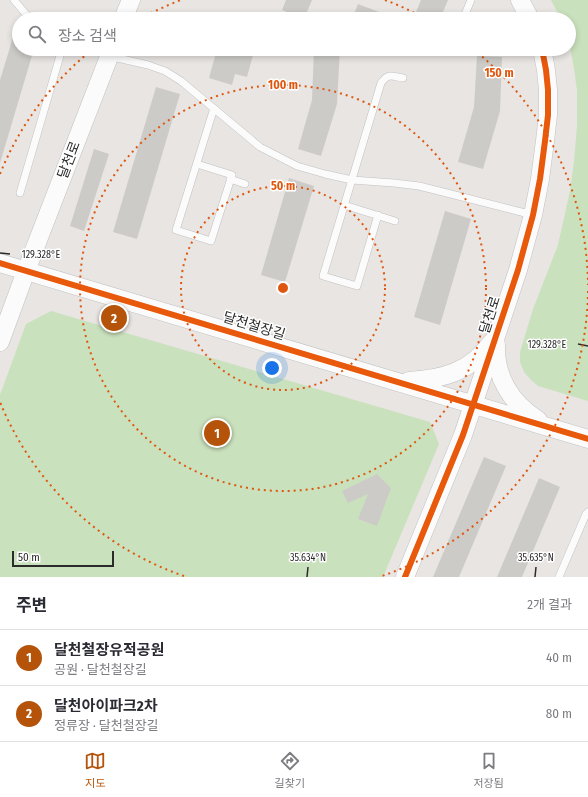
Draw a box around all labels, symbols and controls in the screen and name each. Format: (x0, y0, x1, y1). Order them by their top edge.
search box (12, 12, 576, 56)
icon: search (26, 23, 48, 45)
text: 장소 검색 (58, 27, 117, 45)
text: 150 m (484, 66, 514, 80)
text: 100 m (268, 78, 298, 92)
street label: 달천로 (54, 139, 84, 181)
text: 50 m (271, 179, 295, 193)
text: 129.328°E (22, 249, 61, 261)
centre of rings (276, 281, 290, 295)
street label: 달천로 (476, 294, 504, 336)
pin: 2 (101, 303, 127, 333)
street label: 달천철장길 (221, 308, 287, 344)
text: 129.328°E (528, 339, 567, 351)
your location (262, 358, 282, 378)
pin: 1 (204, 418, 230, 448)
scale bar (12, 549, 114, 568)
text: 50 m (18, 551, 40, 564)
text: 35.634°N (290, 552, 326, 564)
text: 35.635°N (518, 552, 554, 564)
text: 주변 (16, 595, 47, 616)
text: 2개 결과 (527, 597, 572, 612)
text: 달천철장유적공원 (54, 641, 164, 659)
text: 1 (26, 650, 32, 665)
text: 40 m (546, 650, 572, 665)
text: 공원 · 달천철장길 (54, 662, 147, 677)
text: 달천아이파크2차 (54, 697, 158, 715)
text: 2 (26, 706, 32, 721)
text: 80 m (546, 706, 572, 721)
text: 정류장 · 달천철장길 (54, 718, 159, 733)
tab: 지도 (84, 750, 106, 790)
tab: 길찾기 (275, 750, 305, 790)
tab: 저장됨 (473, 750, 504, 790)

